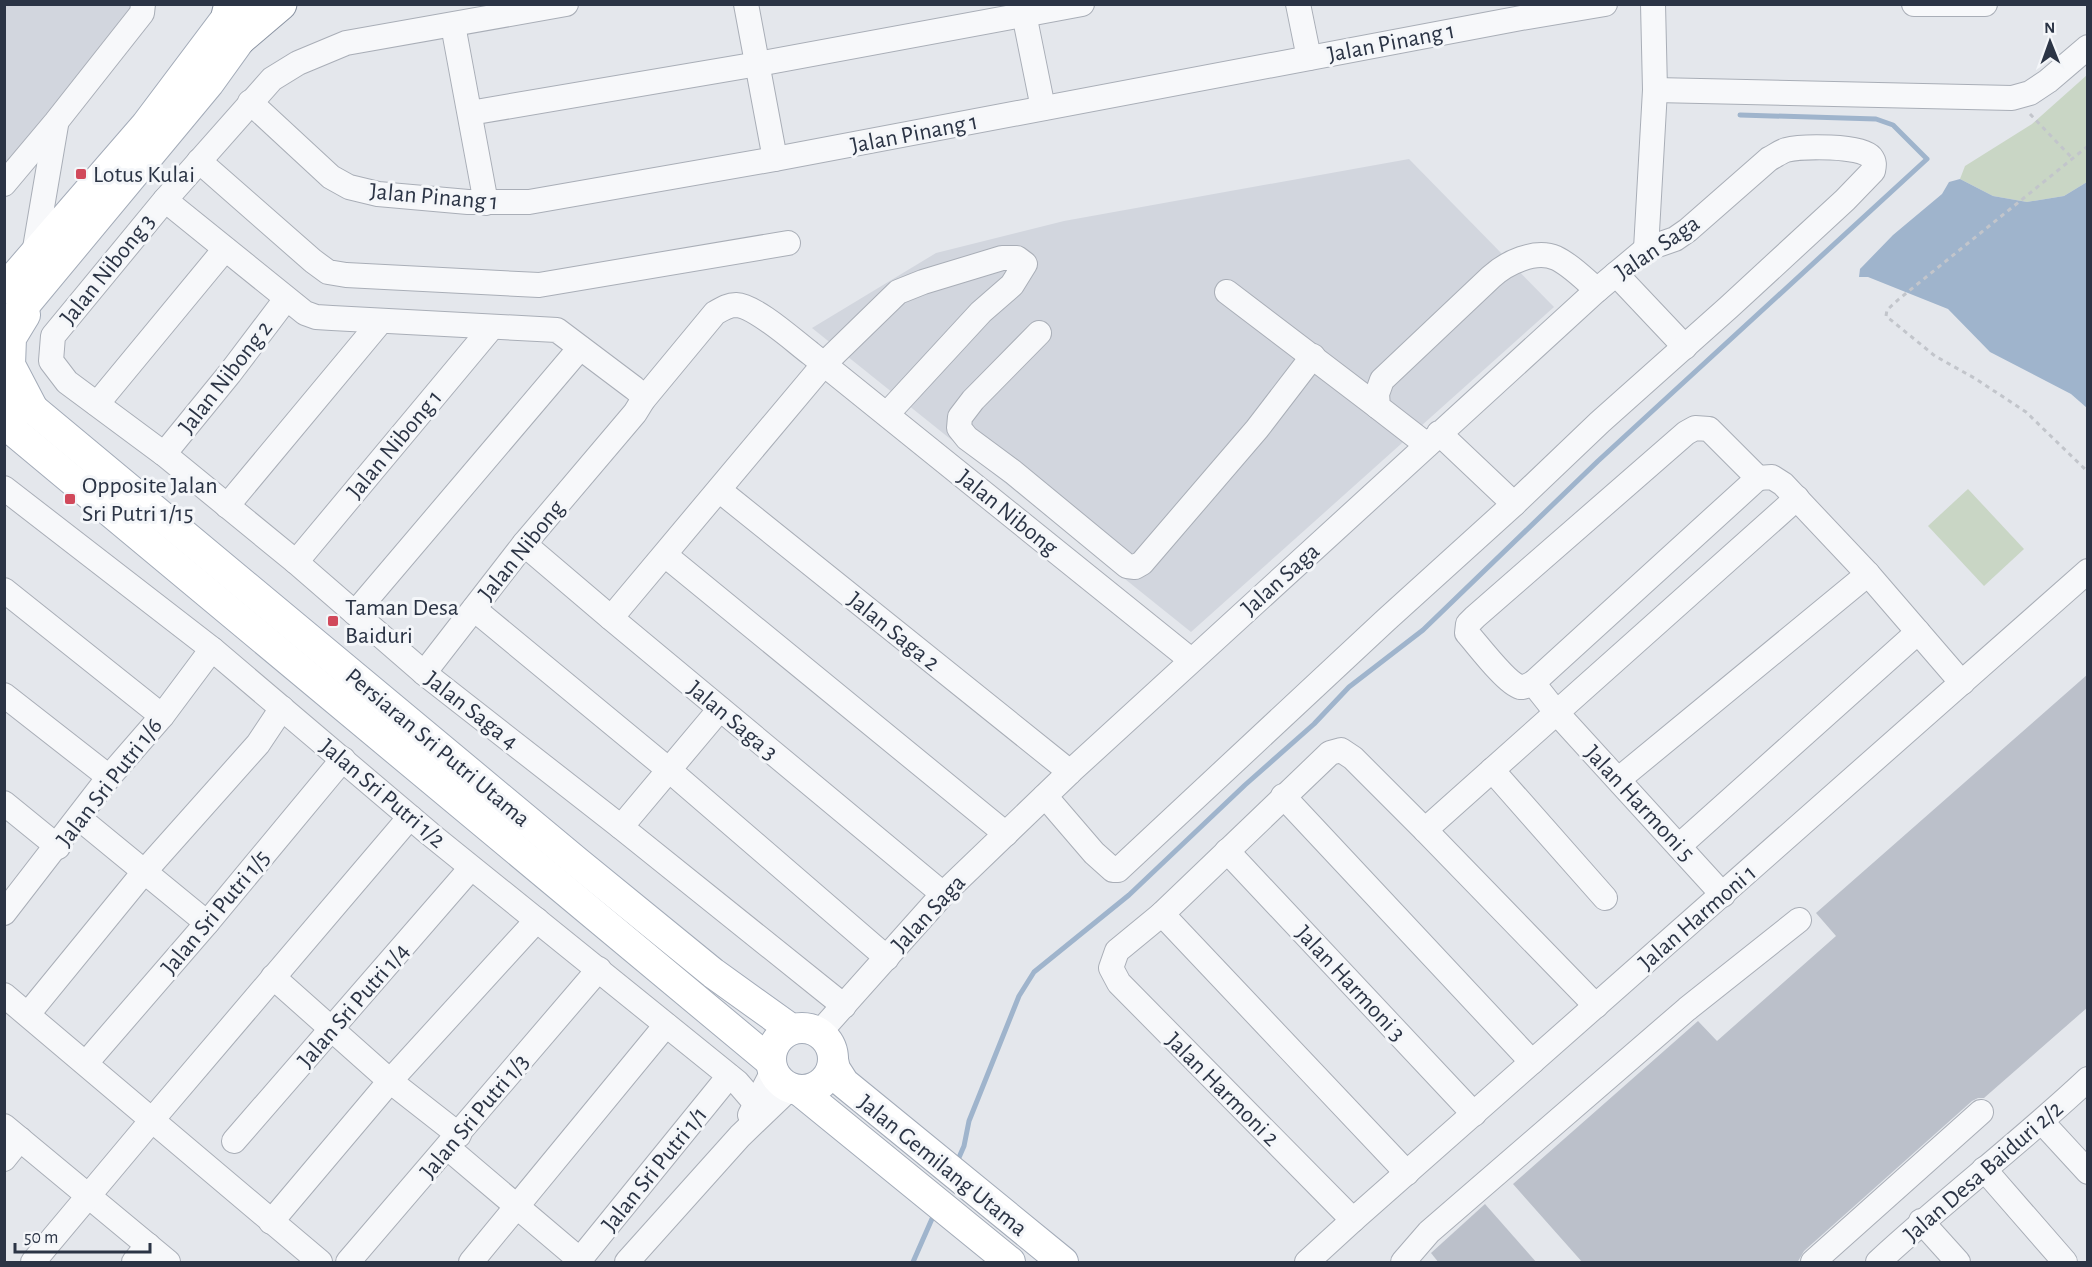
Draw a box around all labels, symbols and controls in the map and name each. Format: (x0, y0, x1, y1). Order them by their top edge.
north arrow (2020, 12, 2080, 72)
street label: Jalan Pinang 1 (1326, 19, 1457, 67)
text: N (2044, 20, 2055, 36)
street label: Jalan Pinang 1 (849, 110, 980, 158)
place label: Lotus Kulai (93, 163, 195, 187)
marker: Lotus Kulai (74, 167, 88, 181)
street label: Jalan Pinang 1 (369, 179, 499, 215)
street label: Jalan Nibong 3 (56, 210, 160, 330)
street label: Jalan Saga (1611, 211, 1704, 285)
street label: Jalan Nibong 2 (174, 317, 277, 439)
street label: Jalan Nibong 1 (343, 386, 447, 504)
street label: Jalan Nibong (953, 465, 1062, 560)
place label: Opposite Jalan Sri Putri 1/15 (82, 474, 218, 526)
marker: Opposite Jalan Sri Putri 1/15 (63, 492, 77, 506)
street label: Jalan Nibong (474, 496, 569, 605)
street label: Jalan Saga (1237, 539, 1324, 621)
street label: Jalan Saga 2 (843, 588, 944, 676)
place label: Taman Desa Baiduri (345, 596, 459, 648)
marker: Taman Desa Baiduri (326, 614, 340, 628)
street label: Persiaran Sri Putri Utama (341, 664, 534, 832)
street label: Jalan Saga 4 (420, 667, 523, 754)
street label: Jalan Saga 3 (683, 676, 782, 765)
street label: Jalan Sri Putri 1/6 (52, 714, 167, 851)
street label: Jalan Sri Putri 1/2 (315, 735, 450, 853)
street label: Jalan Harmoni 5 (1580, 741, 1699, 866)
street label: Jalan Sri Putri 1/5 (157, 846, 275, 980)
street label: Jalan Harmoni 1 (1634, 861, 1761, 975)
street label: Jalan Saga (887, 871, 970, 957)
street label: Jalan Harmoni 3 (1291, 921, 1410, 1046)
street label: Jalan Sri Putri 1/4 (294, 939, 414, 1072)
street label: Jalan Harmoni 2 (1161, 1028, 1284, 1151)
street label: Jalan Sri Putri 1/3 (416, 1050, 534, 1183)
street label: Jalan Gemilang Utama (853, 1090, 1031, 1241)
street label: Jalan Desa Baiduri 2/2 (1900, 1096, 2068, 1247)
street label: Jalan Sri Putri 1/1 (597, 1103, 712, 1237)
scale bar (15, 1216, 150, 1254)
text: 50 m (24, 1229, 58, 1247)

